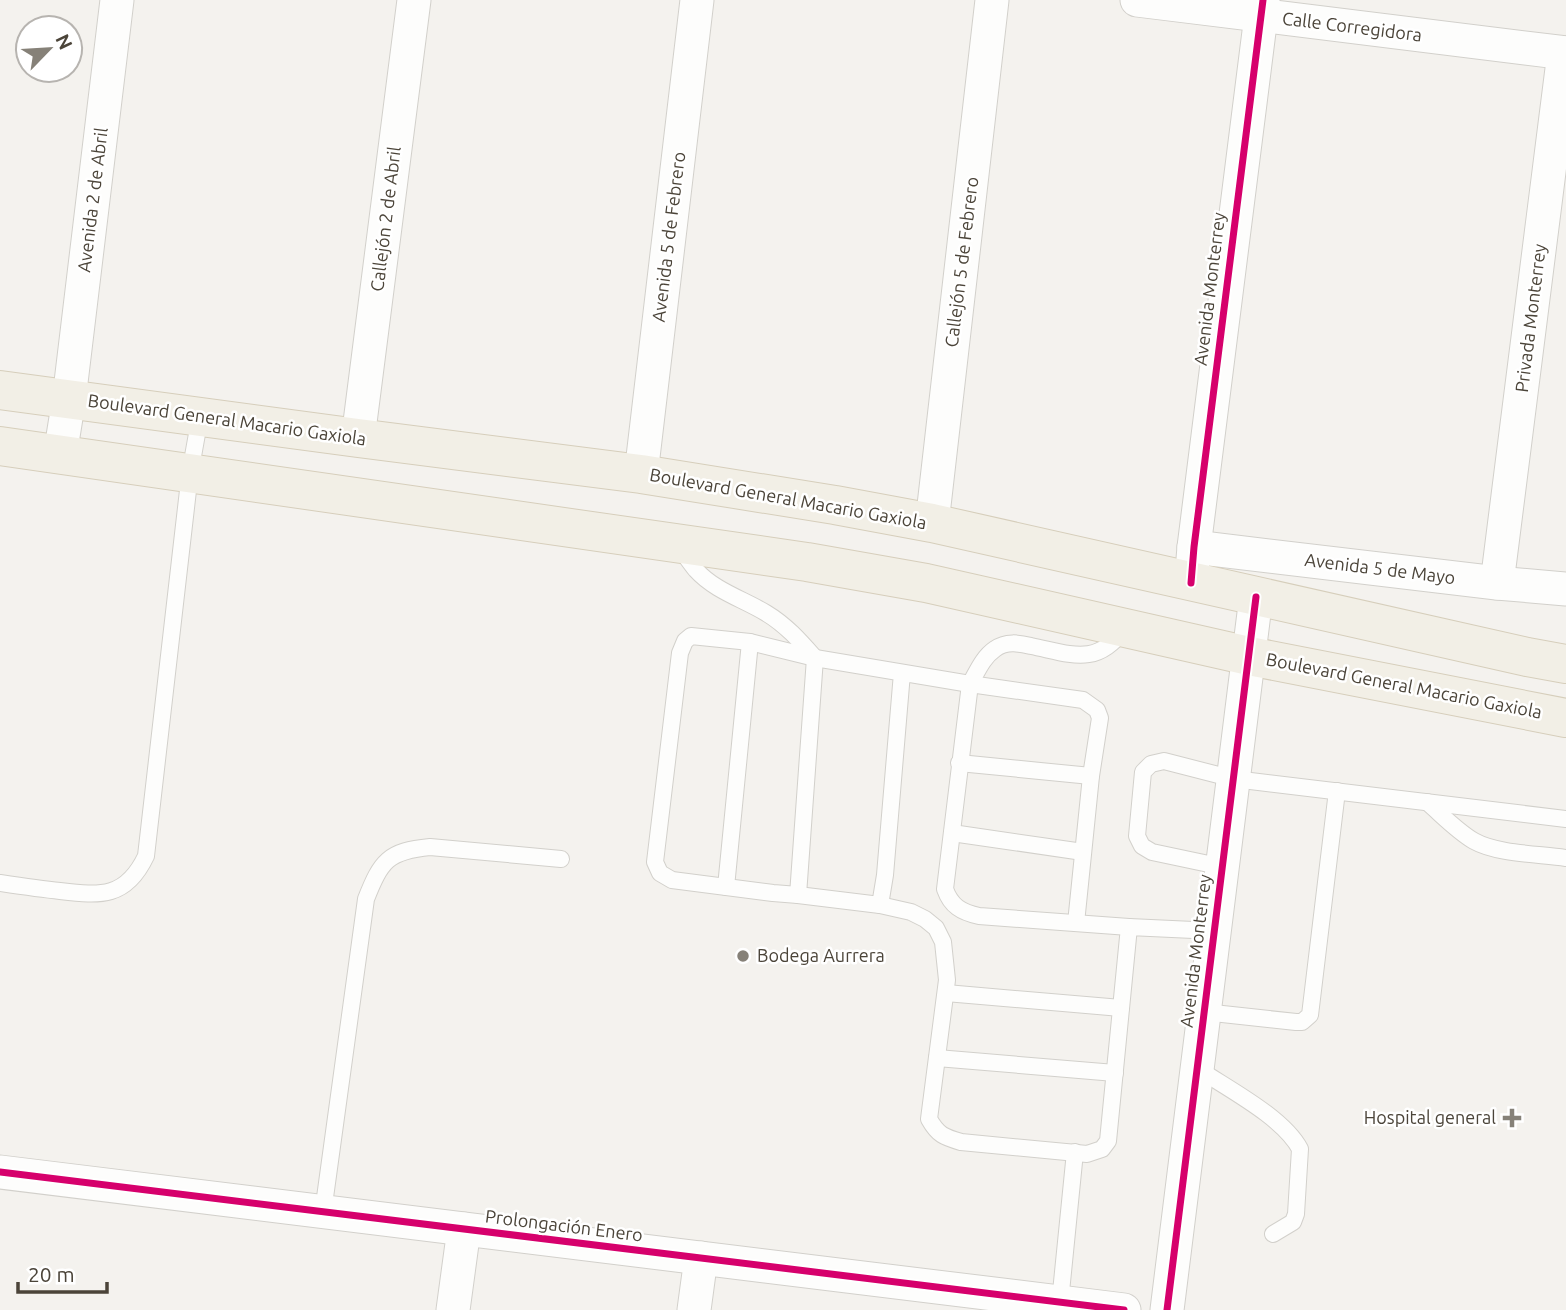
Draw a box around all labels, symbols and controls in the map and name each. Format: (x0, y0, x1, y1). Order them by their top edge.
street label: Calle Corregidora (1281, 8, 1423, 45)
north arrow (14, 14, 84, 84)
text: N (51, 31, 77, 53)
street label: Avenida 2 de Abril (73, 126, 111, 273)
street label: Callejón 2 de Abril (366, 145, 404, 293)
street label: Avenida 5 de Febrero (648, 151, 688, 323)
street label: Callejón 5 de Febrero (941, 175, 981, 348)
street label: Avenida Monterrey (1190, 211, 1228, 367)
street label: Privada Monterrey (1511, 242, 1549, 393)
street label: Boulevard General Macario Gaxiola (87, 390, 368, 448)
street label: Boulevard General Macario Gaxiola (648, 464, 928, 532)
street label: Avenida 5 de Mayo (1304, 549, 1457, 587)
street label: Boulevard General Macario Gaxiola (1264, 648, 1544, 722)
street label: Avenida Monterrey (1176, 873, 1214, 1029)
place label: Bodega Aurrera (757, 945, 885, 965)
marker: Bodega Aurrera (735, 948, 751, 964)
place label: Hospital general (1364, 1107, 1496, 1127)
marker: Hospital general (1502, 1108, 1522, 1128)
street label: Prolongación Enero (484, 1205, 644, 1245)
scale bar (18, 1250, 107, 1294)
text: 20 m (28, 1262, 75, 1286)

